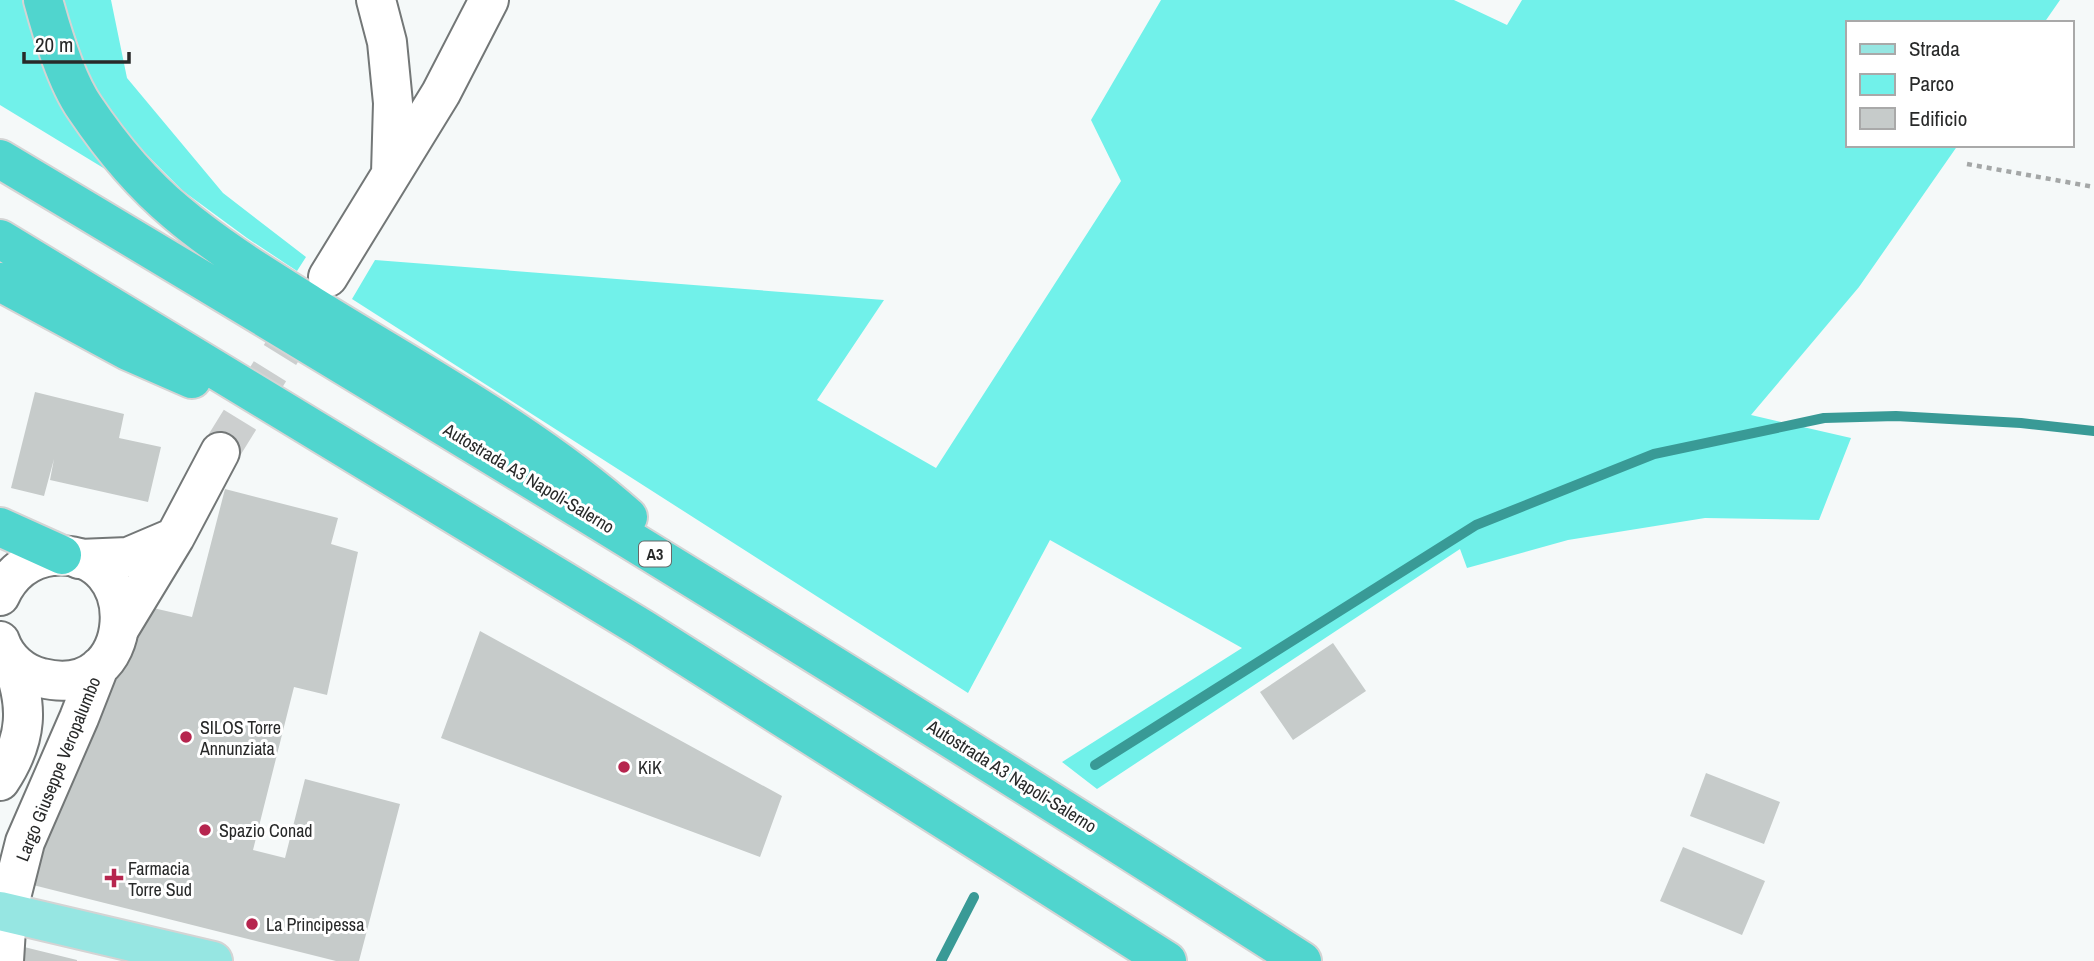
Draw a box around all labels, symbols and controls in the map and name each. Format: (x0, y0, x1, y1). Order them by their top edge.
scale bar (24, 21, 130, 65)
legend (1846, 21, 2073, 147)
text: 20 m (35, 30, 73, 59)
text: Strada (1909, 34, 1960, 63)
text: Parco (1909, 69, 1954, 98)
text: Edificio (1909, 104, 1967, 133)
street label: Autostrada A3 Napoli-Salerno (438, 416, 619, 539)
road number: A3 (639, 541, 671, 566)
street label: Largo Giuseppe Veropalumbo (10, 673, 106, 865)
street label: Autostrada A3 Napoli-Salerno (922, 713, 1101, 838)
place label: SILOS Torre Annunziata (199, 715, 281, 761)
marker: SILOS Torre Annunziata (178, 729, 194, 745)
place label: KiK (638, 755, 662, 780)
marker: KiK (616, 759, 632, 775)
place label: Spazio Conad (219, 818, 313, 843)
marker: Spazio Conad (197, 822, 213, 838)
place label: Farmacia Torre Sud (128, 856, 192, 902)
marker: Farmacia Torre Sud (106, 870, 122, 886)
place label: La Principessa (266, 912, 364, 937)
marker: La Principessa (244, 916, 260, 932)

